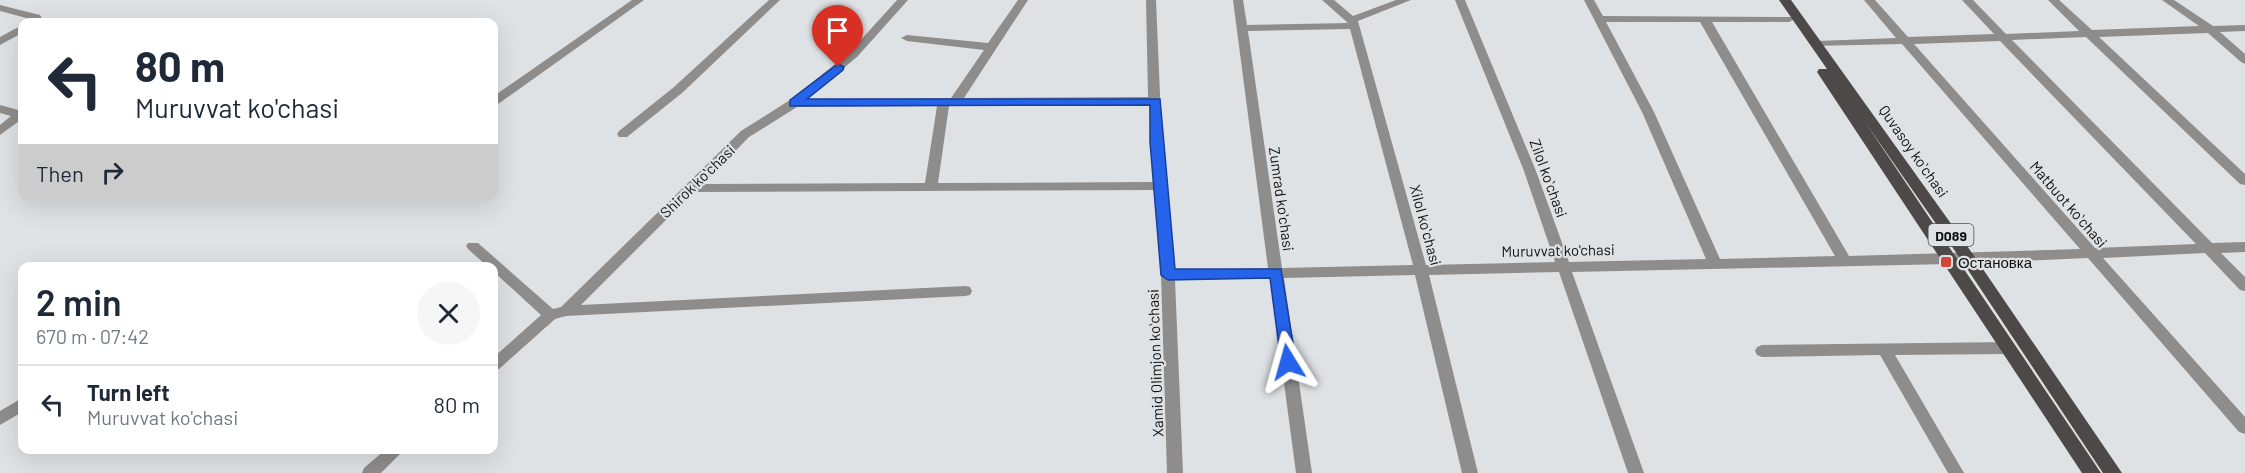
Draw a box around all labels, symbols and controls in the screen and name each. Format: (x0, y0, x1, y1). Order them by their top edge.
pin (812, 5, 863, 67)
icon: arrive (821, 14, 854, 47)
text: 80 m (135, 40, 225, 90)
icon: left (36, 42, 114, 120)
text: Muruvvat ko'chasi (135, 91, 339, 123)
street label: Quvasoy koʻchasi (1876, 101, 1952, 201)
street label: Zilol koʻchasi (1526, 136, 1572, 220)
street label: Shirok koʻchasi (656, 141, 738, 221)
street label: Zumrad koʻchasi (1266, 146, 1298, 252)
icon: right (96, 156, 129, 189)
street label: Matbuot koʻchasi (2027, 157, 2111, 251)
text: Then (36, 160, 84, 186)
street label: Xilol koʻchasi (1407, 183, 1445, 267)
road number: D089 (1928, 224, 1974, 246)
street label: Muruvvat ko'chasi (1501, 240, 1615, 260)
place label: Остановка (1958, 253, 2033, 271)
marker: Остановка (1939, 255, 1953, 269)
text: 2 min (36, 280, 122, 323)
button: close (417, 282, 480, 345)
street label: Xamid Olimjon koʻchasi (1143, 289, 1167, 437)
text: 670 m · 07:42 (36, 324, 149, 348)
position arrow (1256, 330, 1320, 394)
text: Turn left (87, 379, 170, 405)
icon: left (36, 388, 69, 421)
text: 80 m (434, 391, 480, 417)
text: Muruvvat ko'chasi (87, 405, 238, 429)

